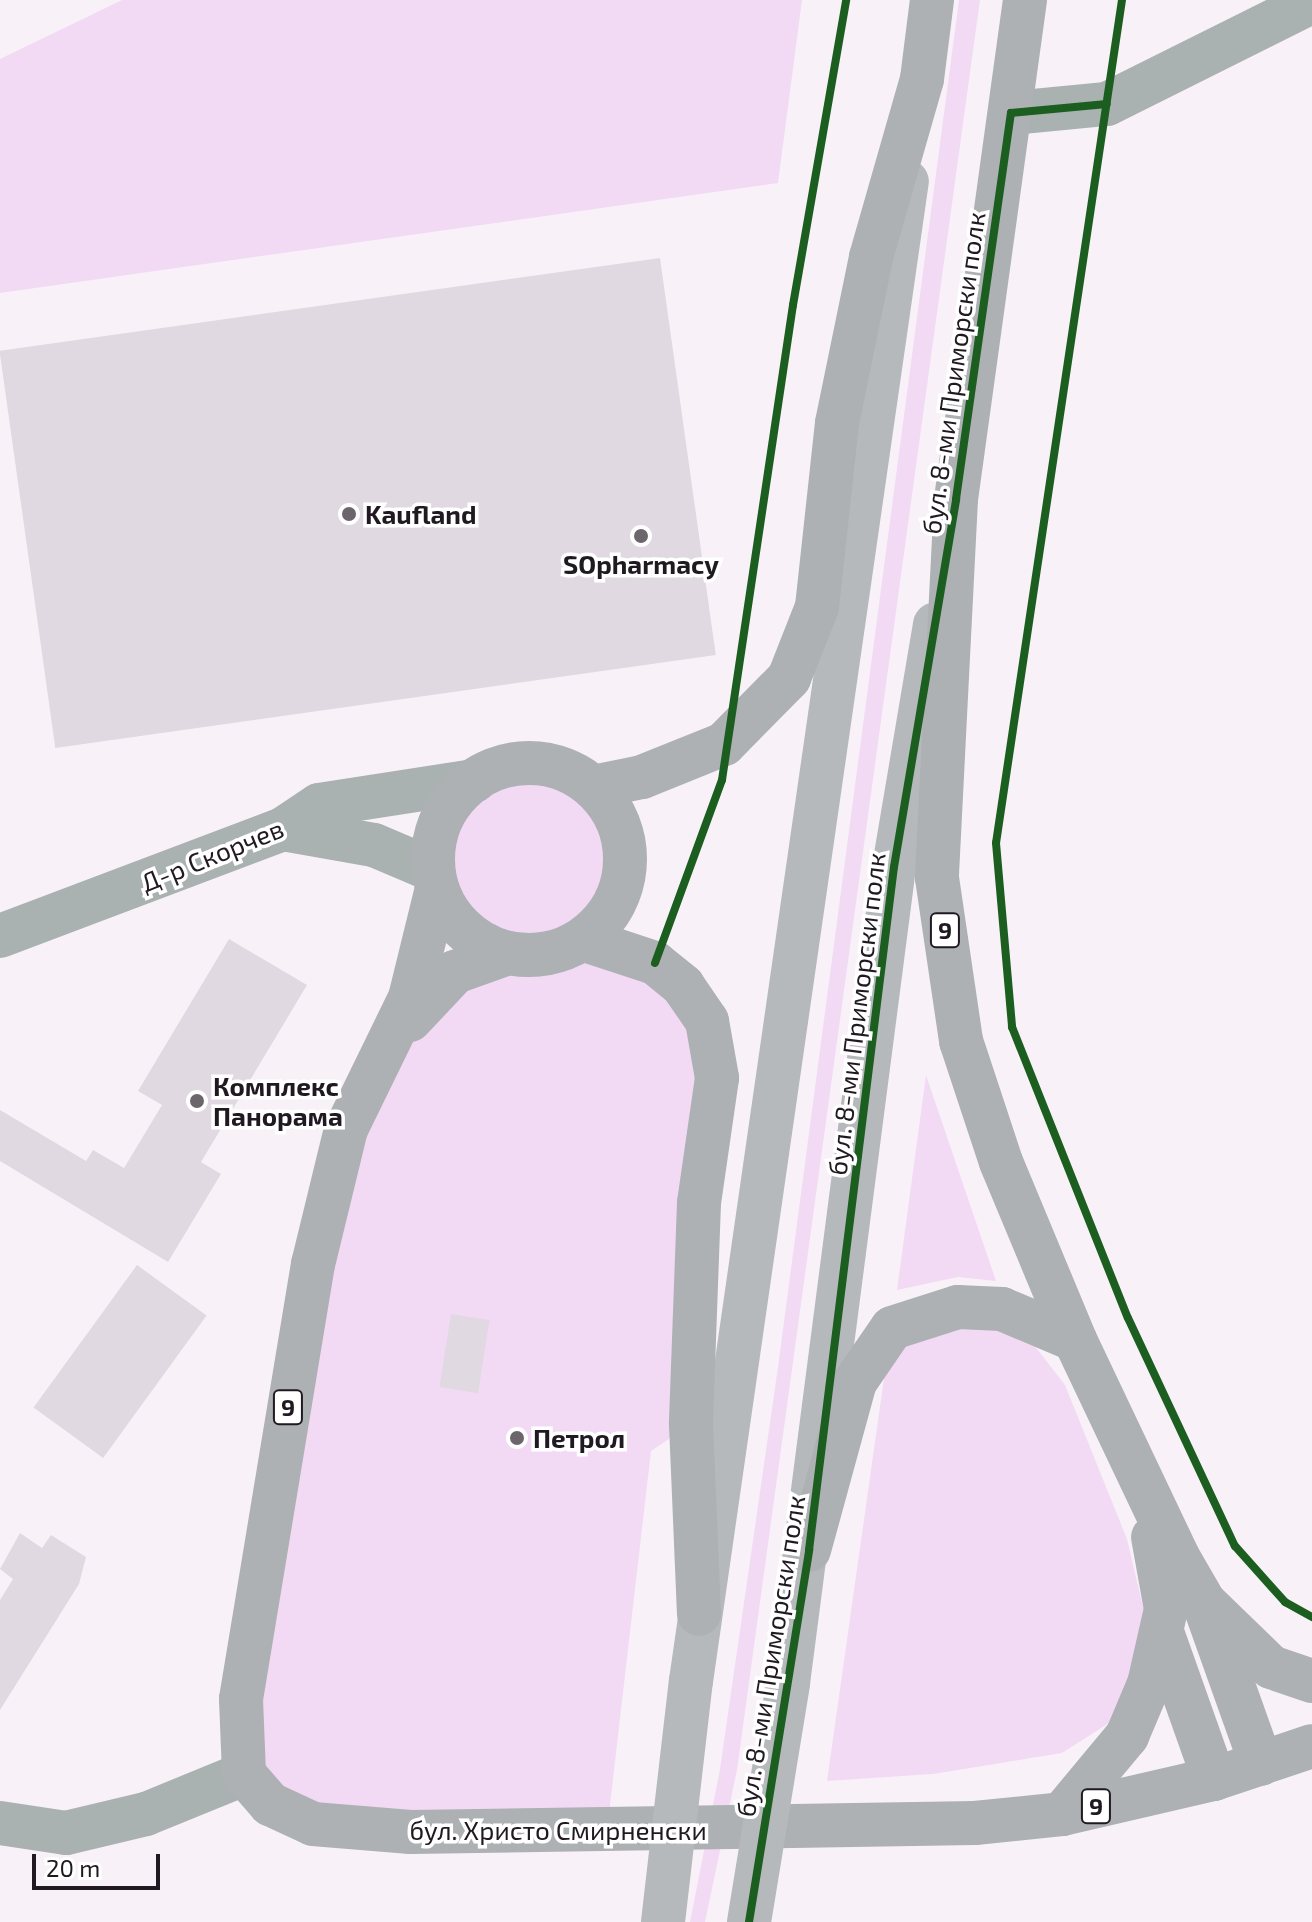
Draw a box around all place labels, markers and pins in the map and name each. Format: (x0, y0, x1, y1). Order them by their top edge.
place label: Kaufland (365, 498, 476, 530)
marker: Kaufland (340, 505, 358, 523)
marker: SOpharmacy (632, 527, 650, 545)
place label: SOpharmacy (563, 548, 719, 580)
place label: Комплекс Панорама (213, 1070, 343, 1132)
marker: Комплекс Панорама (188, 1092, 206, 1110)
place label: Петрол (533, 1422, 625, 1454)
marker: Петрол (508, 1429, 526, 1447)

